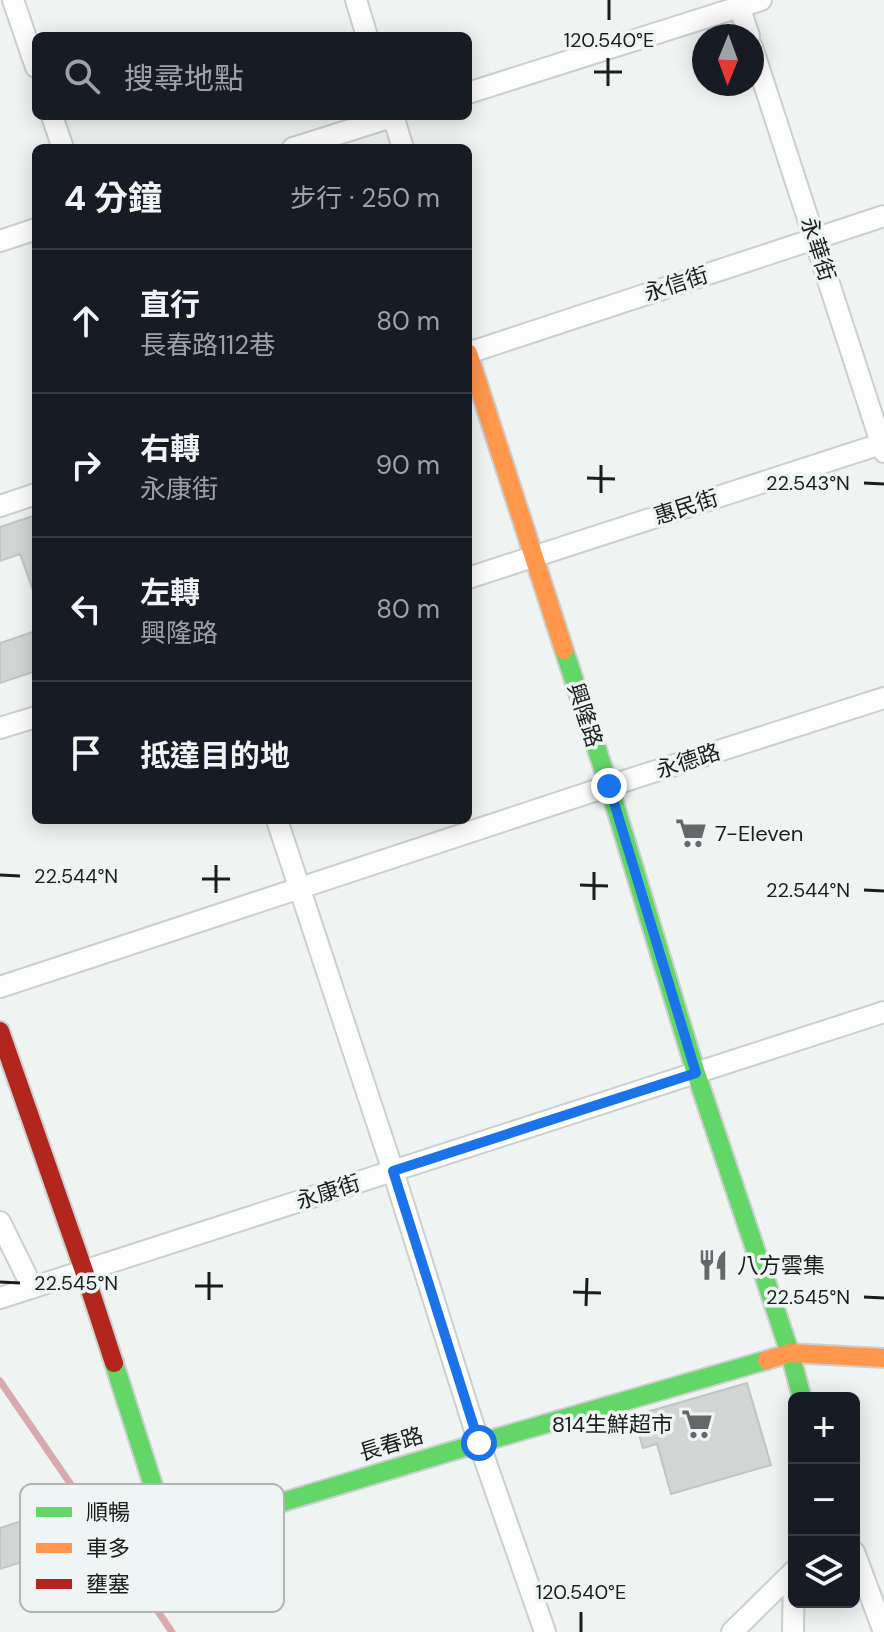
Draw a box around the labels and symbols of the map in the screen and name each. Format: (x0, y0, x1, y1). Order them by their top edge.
north arrow (692, 24, 764, 96)
text: 120.540°E (564, 27, 654, 53)
street label: 永華街 (794, 213, 842, 285)
street label: 永信街 (640, 260, 712, 308)
text: 22.543°N (766, 470, 850, 496)
street label: 惠民街 (650, 483, 722, 531)
street label: 興隆路 (561, 679, 609, 751)
street label: 永德路 (652, 737, 724, 785)
route end (591, 768, 627, 804)
supermarket icon: 7-Eleven (674, 816, 708, 850)
place label: 7-Eleven (715, 819, 803, 848)
text: 22.544°N (34, 863, 118, 889)
text: 22.544°N (766, 877, 850, 903)
street label: 永康街 (292, 1168, 364, 1216)
restaurant icon: 八方雲集 (696, 1248, 730, 1282)
place label: 八方雲集 (737, 1251, 825, 1280)
text: 22.545°N (34, 1270, 118, 1296)
text: 22.545°N (766, 1284, 850, 1310)
supermarket icon: 814生鮮超市 (680, 1407, 714, 1441)
place label: 814生鮮超市 (552, 1410, 673, 1439)
street label: 長春路 (355, 1420, 427, 1468)
route start (461, 1425, 497, 1461)
legend (20, 1484, 284, 1612)
text: 順暢 (86, 1498, 130, 1527)
text: 車多 (86, 1534, 130, 1563)
text: 壅塞 (86, 1570, 130, 1599)
text: 120.540°E (536, 1579, 626, 1605)

